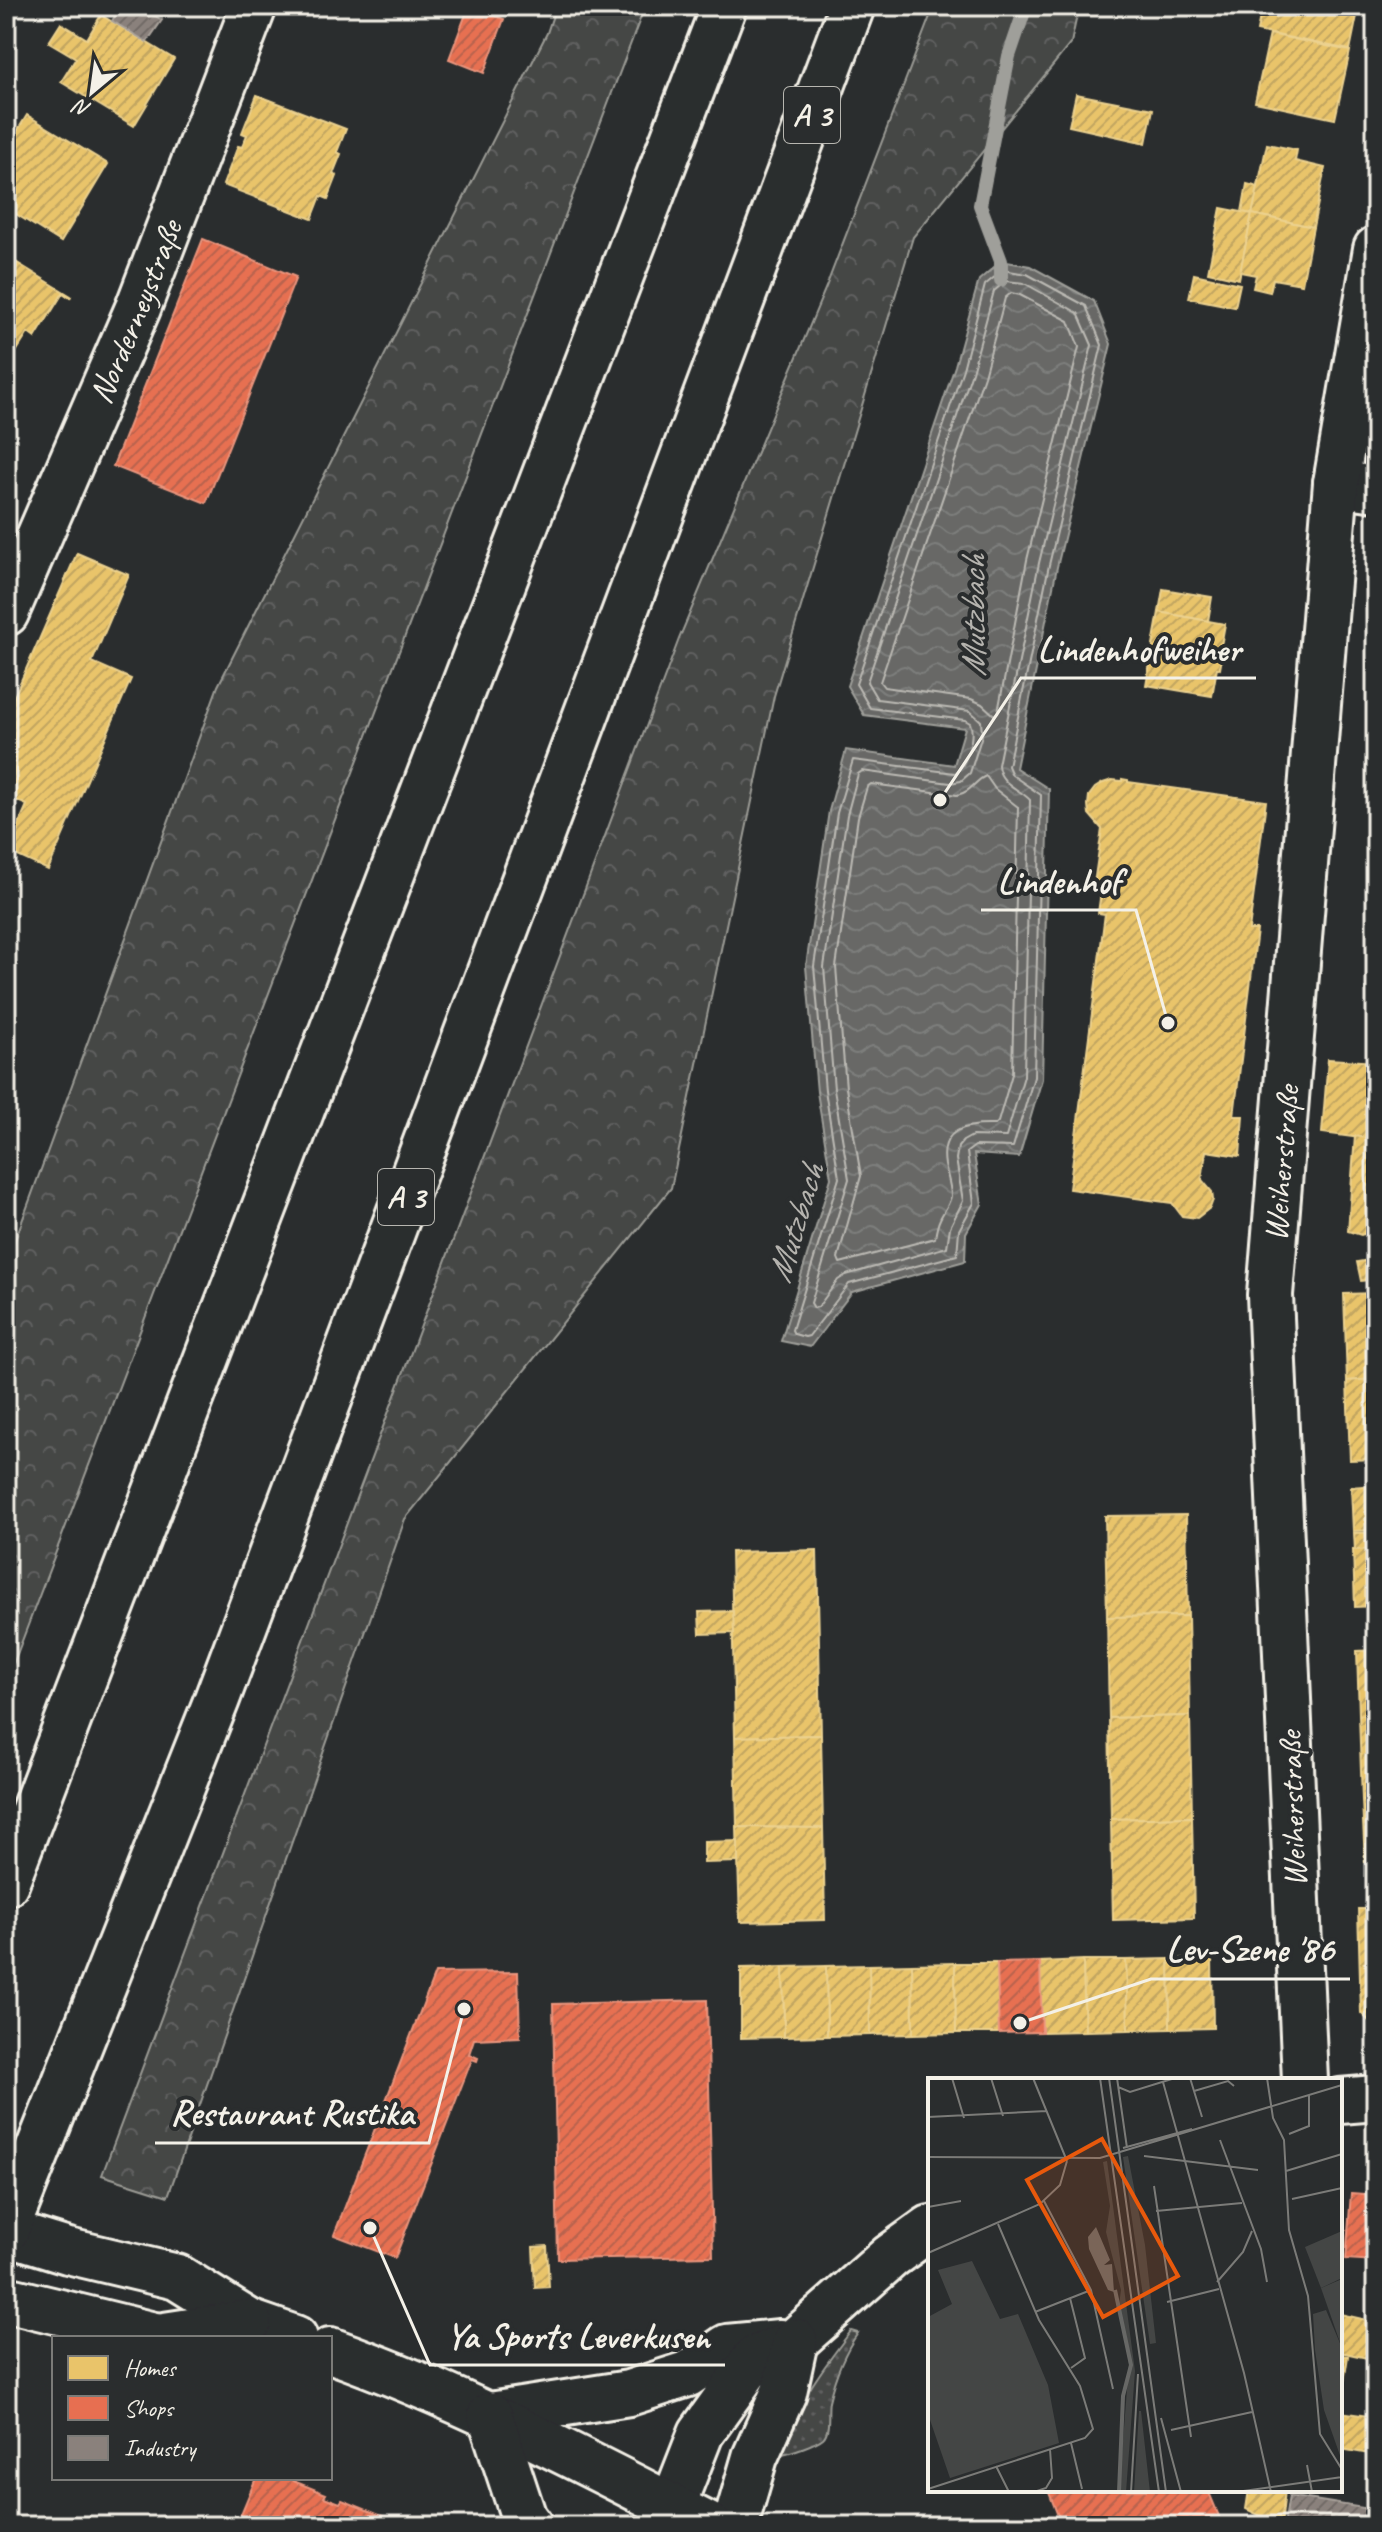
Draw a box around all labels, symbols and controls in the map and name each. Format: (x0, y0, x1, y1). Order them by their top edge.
north arrow (52, 52, 132, 132)
road number: A 3 (784, 87, 840, 143)
text: N (67, 91, 96, 124)
street label: Norderneystraße (78, 211, 192, 409)
water label: Mutzbach (950, 553, 996, 677)
callout: Lindenhofweiher (1021, 618, 1256, 678)
text: Lindenhofweiher (1038, 626, 1244, 672)
callout: Lindenhof (981, 850, 1136, 910)
text: Lindenhof (997, 858, 1129, 904)
street label: Weiherstraße (1253, 1081, 1309, 1243)
water label: Mutzbach (755, 1156, 836, 1288)
road number: A 3 (378, 1169, 434, 1225)
street label: Weiherstraße (1268, 1727, 1316, 1888)
callout: Lev-Szene '86 (1151, 1919, 1350, 1979)
text: Lev-Szene '86 (1166, 1926, 1336, 1972)
inset map (928, 2078, 1342, 2492)
callout: Restaurant Rustika (155, 2083, 429, 2143)
text: Restaurant Rustika (170, 2090, 417, 2136)
callout: Ya Sports Leverkusen (430, 2305, 725, 2365)
text: Ya Sports Leverkusen (446, 2313, 712, 2359)
legend (52, 2336, 332, 2480)
text: Homes (124, 2353, 177, 2383)
text: Shops (124, 2393, 175, 2423)
text: Industry (124, 2433, 197, 2463)

